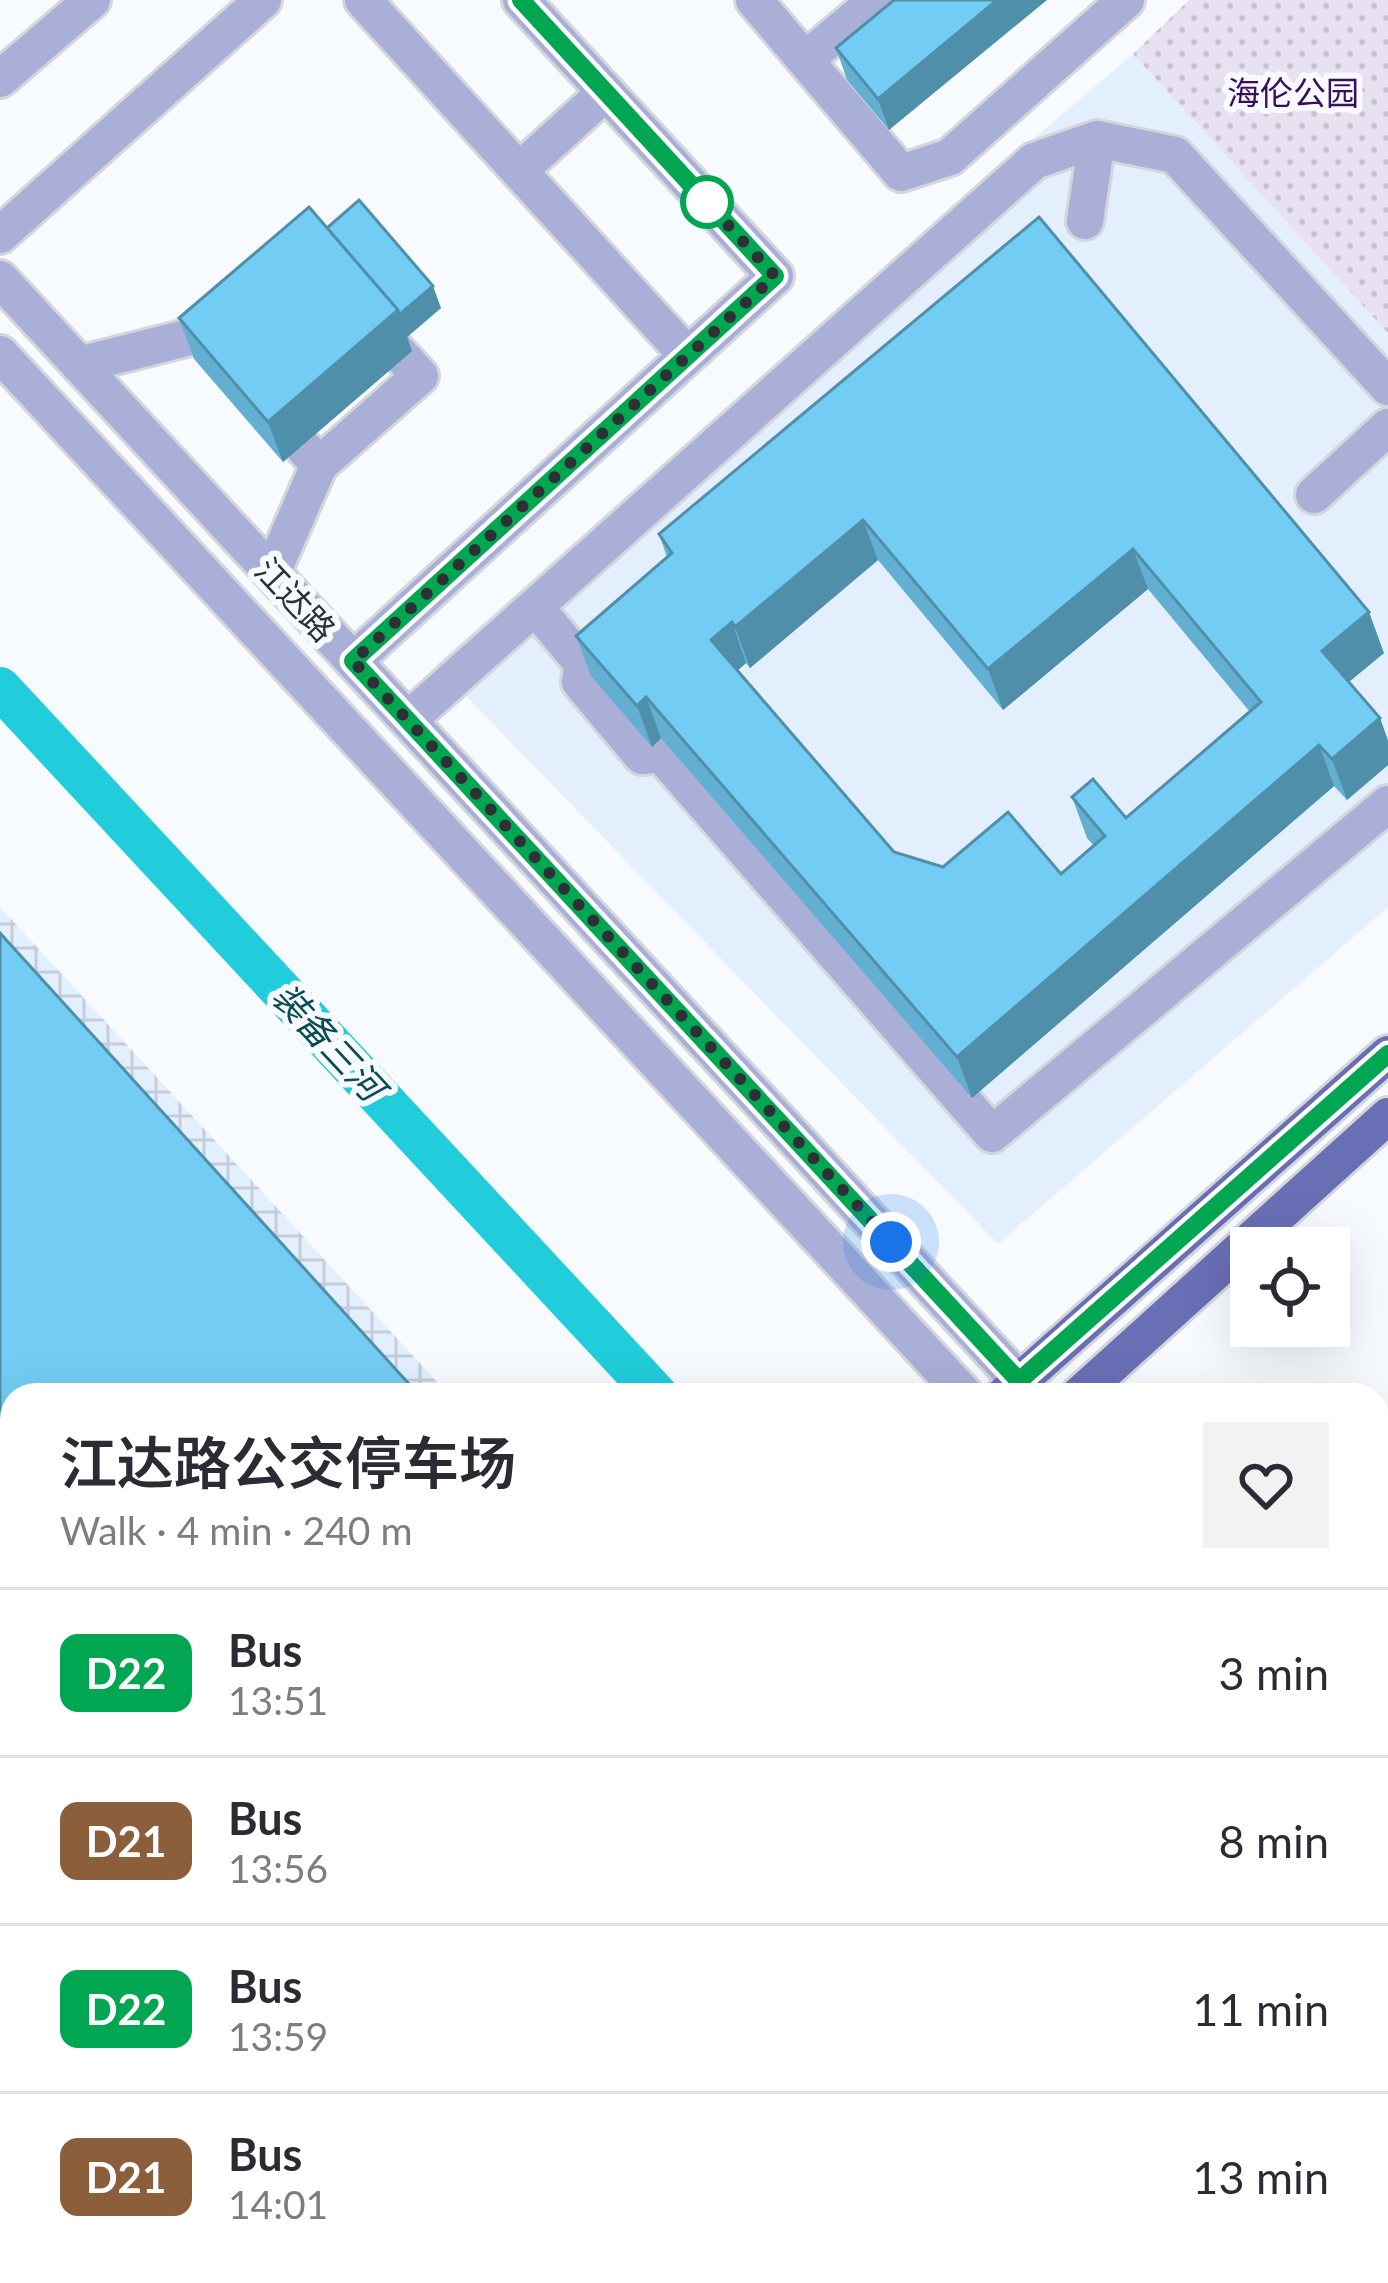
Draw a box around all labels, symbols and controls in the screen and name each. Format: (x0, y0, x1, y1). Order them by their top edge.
park label: 海伦公园 (1227, 72, 1359, 112)
unlabelled marker (682, 177, 732, 227)
street label: 江达路 (248, 549, 344, 649)
water label: 装备三河 (264, 973, 398, 1113)
your location (861, 1212, 921, 1272)
map controls (1230, 1227, 1350, 1347)
button: locate (1230, 1227, 1350, 1347)
button: heart (1203, 1422, 1329, 1548)
text: 江达路公交停车场 (60, 1428, 516, 1496)
text: Walk · 4 min · 240 m (60, 1507, 413, 1553)
text: Bus (228, 1623, 302, 1677)
text: 3 min (1218, 1646, 1329, 1700)
text: D22 (86, 1648, 166, 1698)
text: 13:51 (228, 1677, 328, 1723)
text: Bus (228, 1791, 302, 1845)
text: 8 min (1218, 1814, 1329, 1868)
text: D21 (86, 1816, 166, 1866)
text: 13:56 (228, 1845, 328, 1891)
text: Bus (228, 1959, 302, 2013)
text: 11 min (1192, 1982, 1329, 2036)
text: D22 (86, 1984, 166, 2034)
text: 13:59 (228, 2013, 328, 2059)
text: Bus (228, 2127, 302, 2181)
text: 13 min (1192, 2150, 1329, 2204)
text: D21 (86, 2152, 166, 2202)
text: 14:01 (228, 2181, 328, 2227)

